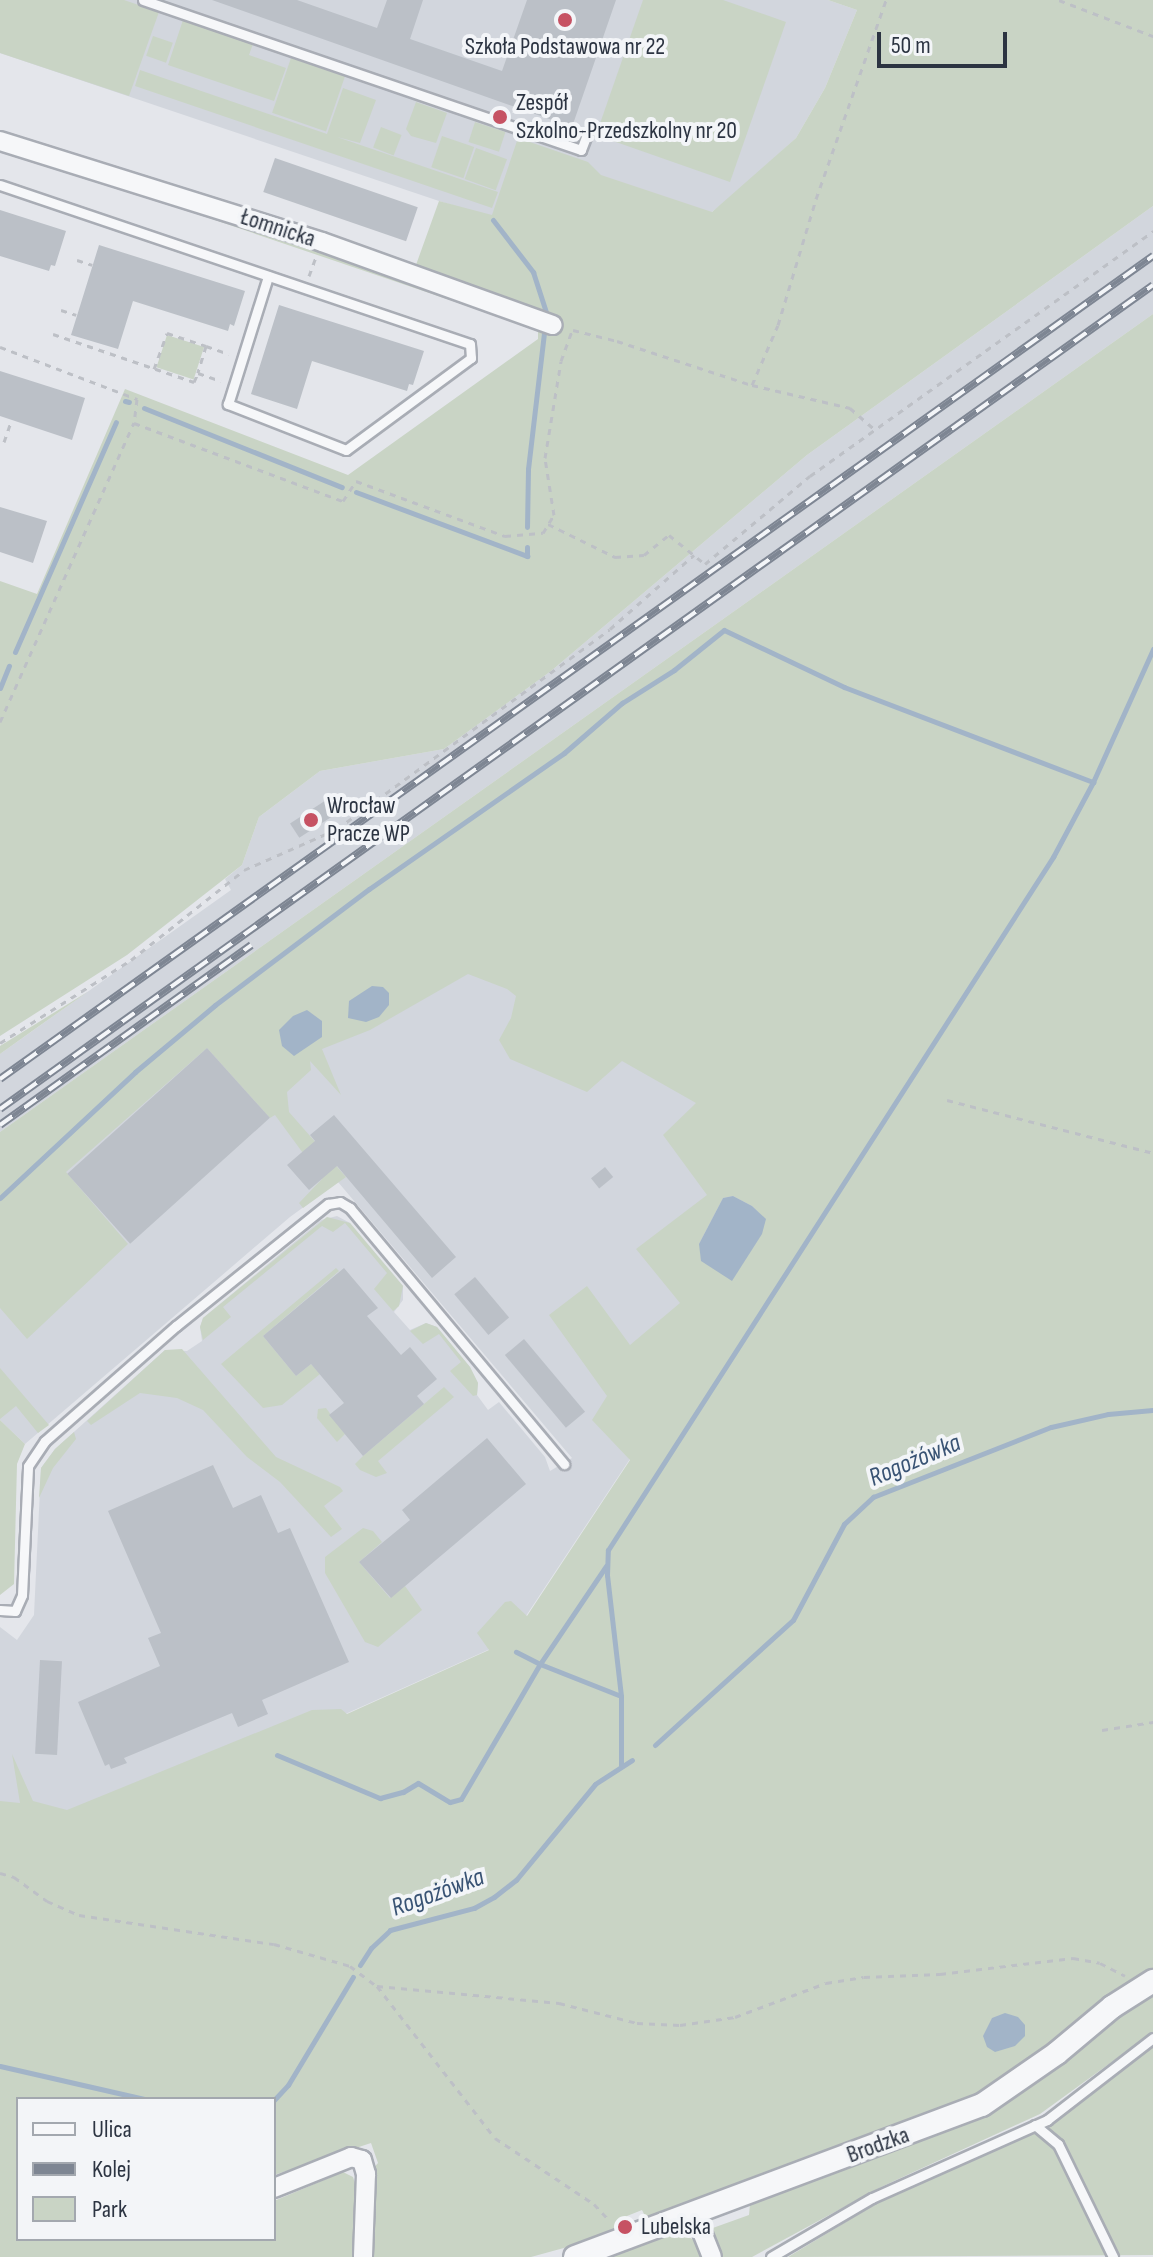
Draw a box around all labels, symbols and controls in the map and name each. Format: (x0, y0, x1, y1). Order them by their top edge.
marker: Szkoła Podstawowa nr 22 (556, 11, 574, 29)
scale bar (881, 16, 1011, 66)
text: 50 m (891, 31, 931, 60)
place label: Szkoła Podstawowa nr 22 (465, 33, 665, 61)
place label: Zespół Szkolno-Przedszkolny nr 20 (516, 89, 737, 145)
marker: Zespół Szkolno-Przedszkolny nr 20 (491, 108, 509, 126)
street label: Łomnicka (237, 202, 319, 254)
place label: Wrocław Pracze WP (327, 792, 410, 848)
marker: Wrocław Pracze WP (302, 811, 320, 829)
water label: Rogożówka (865, 1428, 965, 1494)
water label: Rogożówka (387, 1862, 489, 1924)
legend (16, 2097, 276, 2241)
text: Ulica (92, 2115, 132, 2144)
street label: Brodzka (843, 2120, 913, 2170)
text: Kolej (92, 2155, 131, 2184)
text: Park (92, 2195, 127, 2224)
place label: Lubelska (641, 2213, 711, 2241)
marker: Lubelska (616, 2218, 634, 2236)

